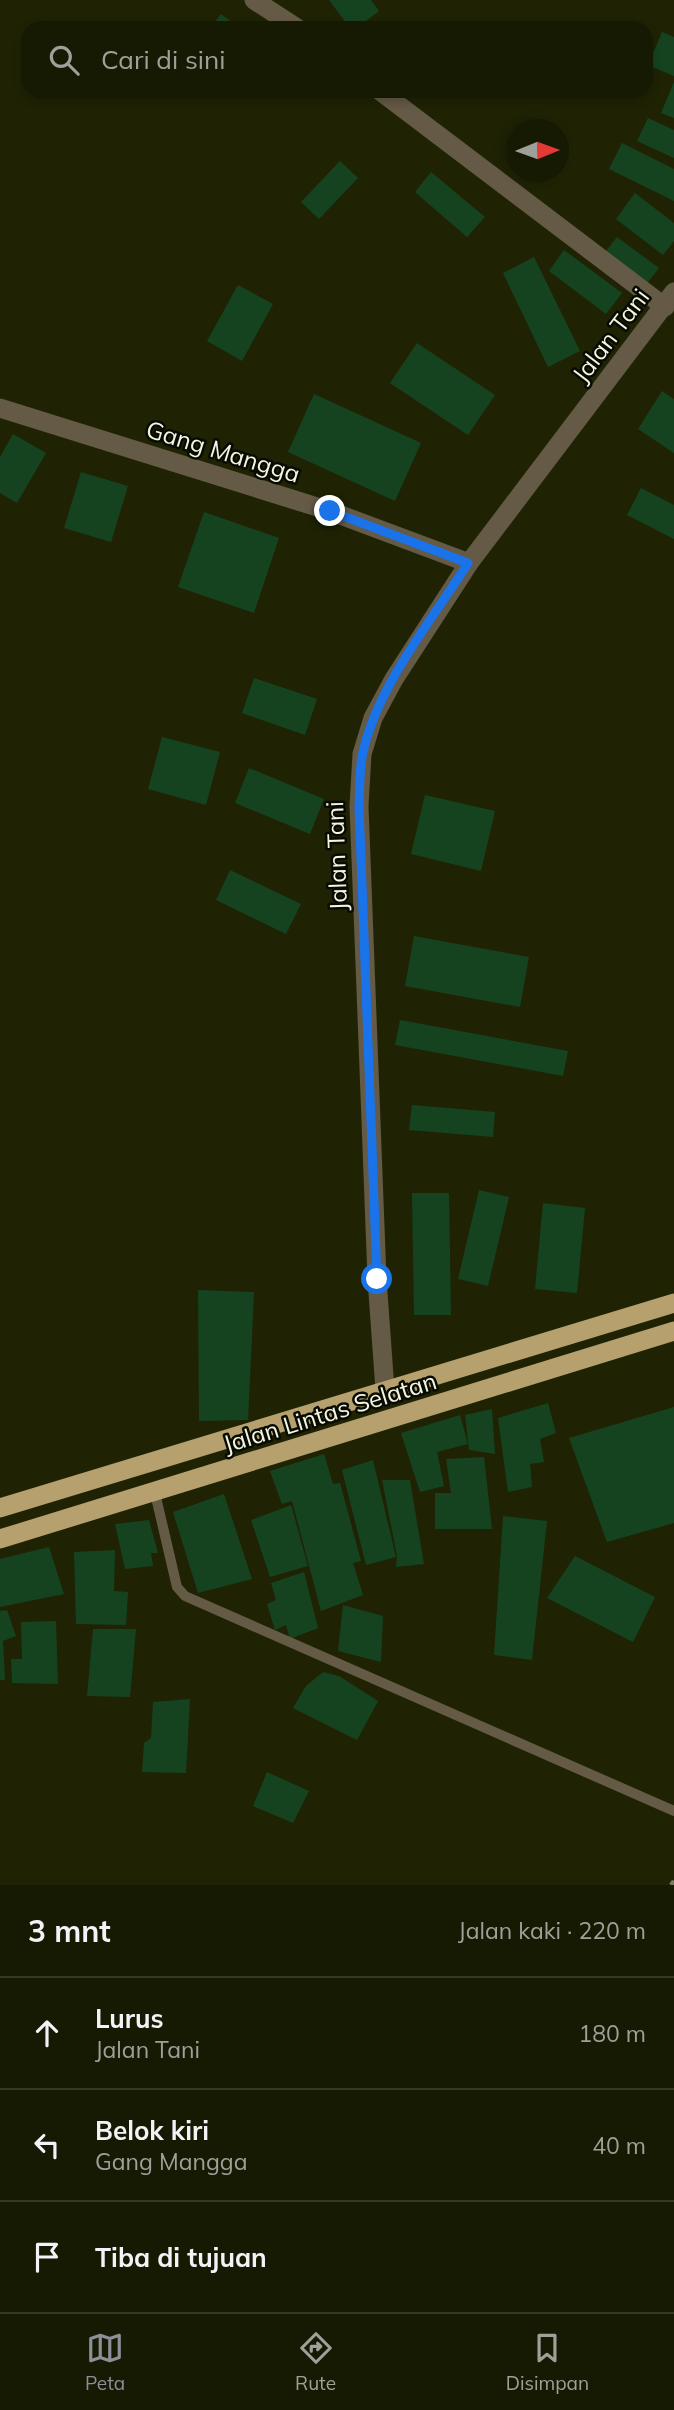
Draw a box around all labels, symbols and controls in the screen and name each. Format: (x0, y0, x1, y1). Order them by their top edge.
search box (21, 21, 653, 98)
icon: search (45, 41, 83, 79)
text: Cari di sini (101, 43, 225, 76)
north arrow (506, 119, 569, 182)
street label: Jalan Tani (565, 283, 655, 388)
street label: Gang Mangga (143, 413, 304, 489)
route end (314, 495, 345, 526)
street label: Jalan Tani (319, 801, 353, 911)
route start (361, 1263, 392, 1294)
street label: Jalan Lintas Selatan (219, 1365, 440, 1459)
text: 3 mnt (28, 1912, 111, 1950)
text: Jalan kaki · 220 m (458, 1916, 646, 1945)
text: Lurus (95, 2002, 164, 2035)
icon: ahead (28, 2014, 66, 2052)
text: 180 m (578, 2019, 646, 2048)
text: Jalan Tani (95, 2035, 200, 2064)
text: Belok kiri (95, 2114, 209, 2147)
icon: left (28, 2126, 66, 2164)
text: 40 m (592, 2131, 646, 2160)
text: Gang Mangga (95, 2147, 248, 2176)
icon: arrive (28, 2238, 66, 2276)
text: Tiba di tujuan (95, 2241, 267, 2274)
tab: Peta (85, 2329, 125, 2395)
tab: Rute (295, 2329, 336, 2395)
tab: Disimpan (506, 2329, 589, 2395)

